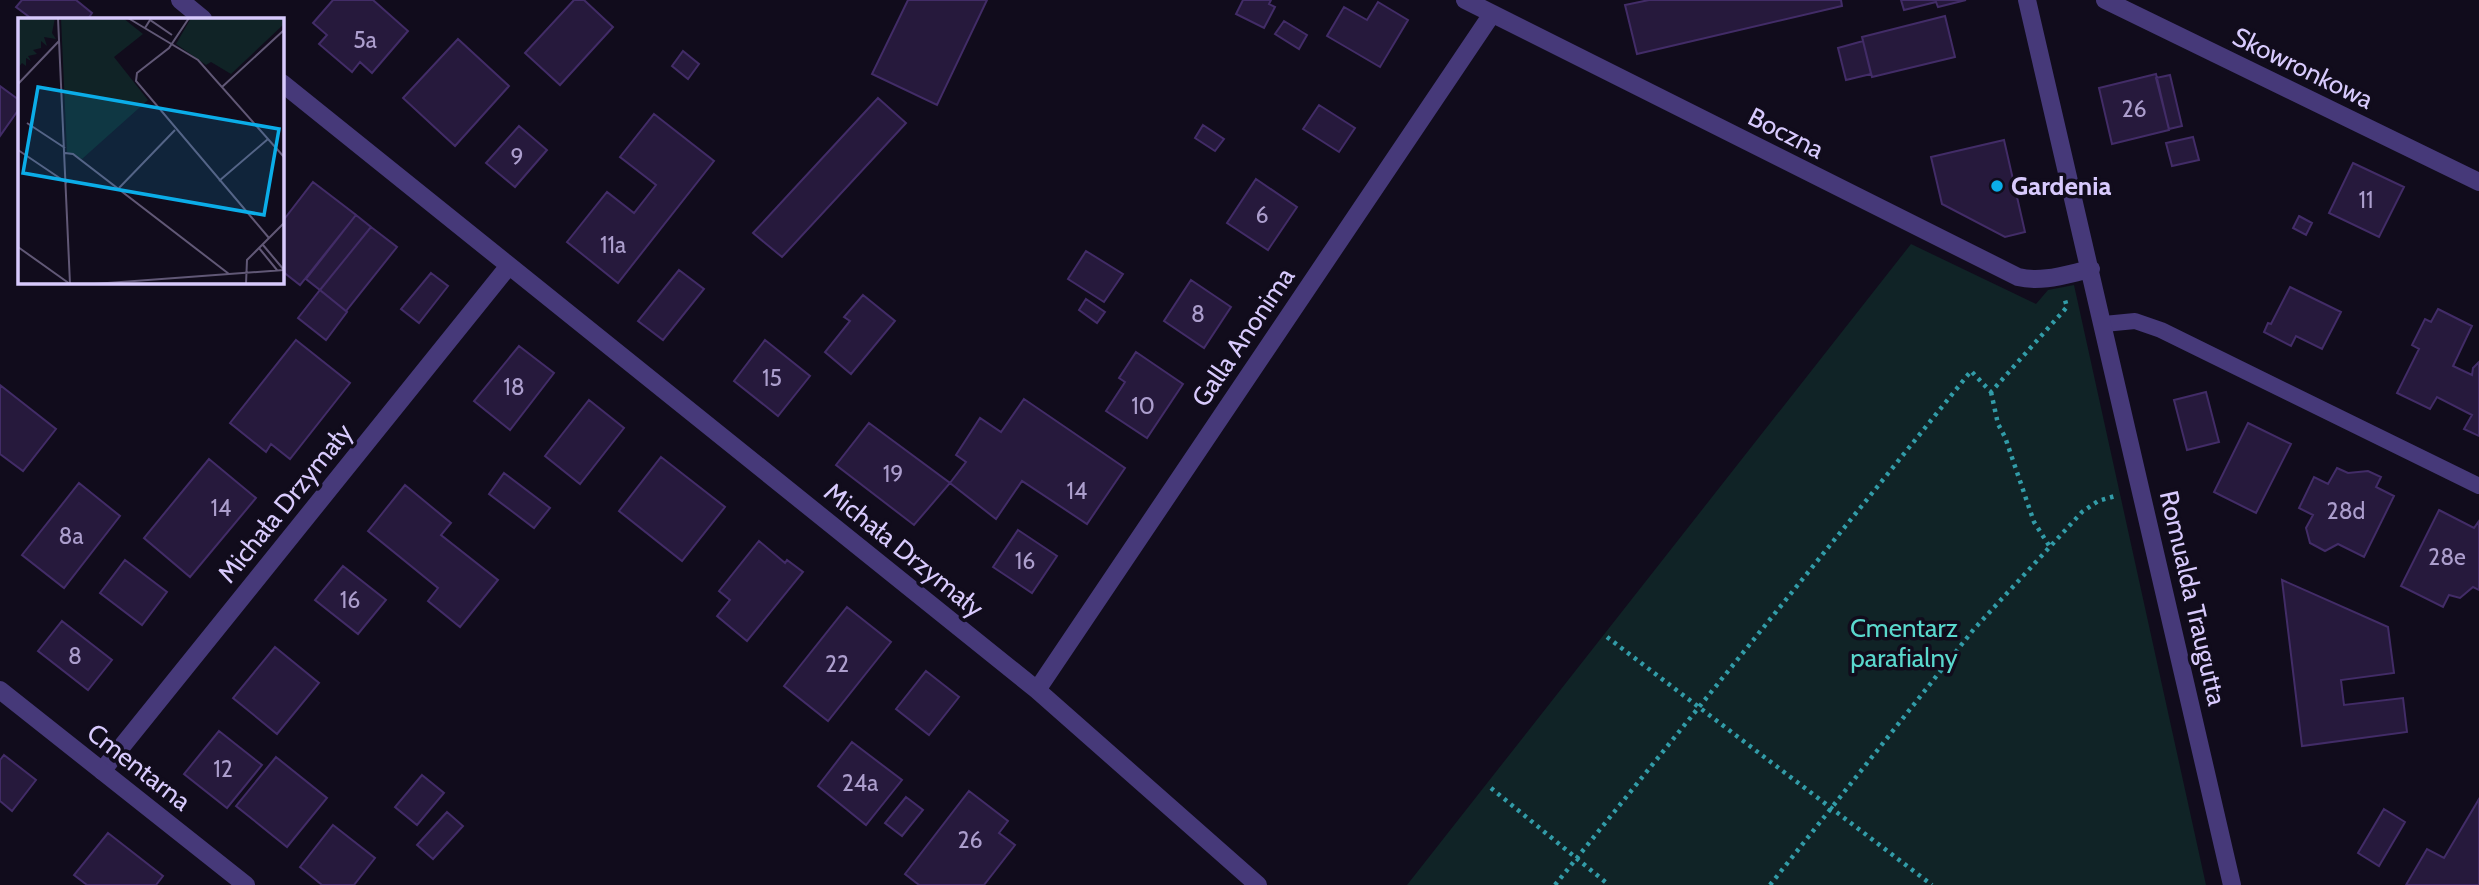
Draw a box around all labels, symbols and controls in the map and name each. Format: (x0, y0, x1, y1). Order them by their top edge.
inset map (18, 18, 284, 284)
street label: Skowronkowa (2228, 20, 2379, 116)
house number: 5a (353, 26, 377, 54)
house number: 26 (2121, 95, 2147, 123)
street label: Boczna (1743, 100, 1830, 166)
house number: 9 (510, 143, 524, 171)
place label: Gardenia (2011, 170, 2111, 202)
marker: Gardenia (1989, 178, 2005, 194)
house number: 11 (2359, 186, 2374, 214)
house number: 6 (1255, 201, 1269, 229)
house number: 11a (600, 231, 626, 259)
street label: Galla Anonima (1185, 261, 1301, 413)
house number: 8 (1191, 300, 1205, 328)
house number: 15 (762, 364, 782, 392)
house number: 18 (503, 373, 525, 401)
house number: 10 (1131, 392, 1155, 420)
street label: Michała Drzymały (211, 417, 359, 589)
house number: 19 (883, 460, 903, 488)
street label: Michała Drzymały (818, 476, 990, 624)
house number: 14 (1067, 477, 1087, 505)
street label: Romualda Traugutta (2153, 487, 2233, 709)
house number: 14 (211, 494, 231, 522)
house number: 28d (2327, 497, 2365, 525)
house number: 8a (59, 522, 83, 550)
house number: 28e (2428, 543, 2466, 571)
house number: 16 (1015, 547, 1035, 575)
house number: 16 (340, 586, 360, 614)
park label: Cmentarz parafialny (1850, 612, 1958, 674)
house number: 8 (68, 642, 82, 670)
house number: 22 (825, 650, 849, 678)
street label: Cmentarna (81, 717, 198, 818)
house number: 12 (213, 755, 233, 783)
house number: 24a (842, 769, 878, 797)
house number: 26 (957, 826, 983, 854)

